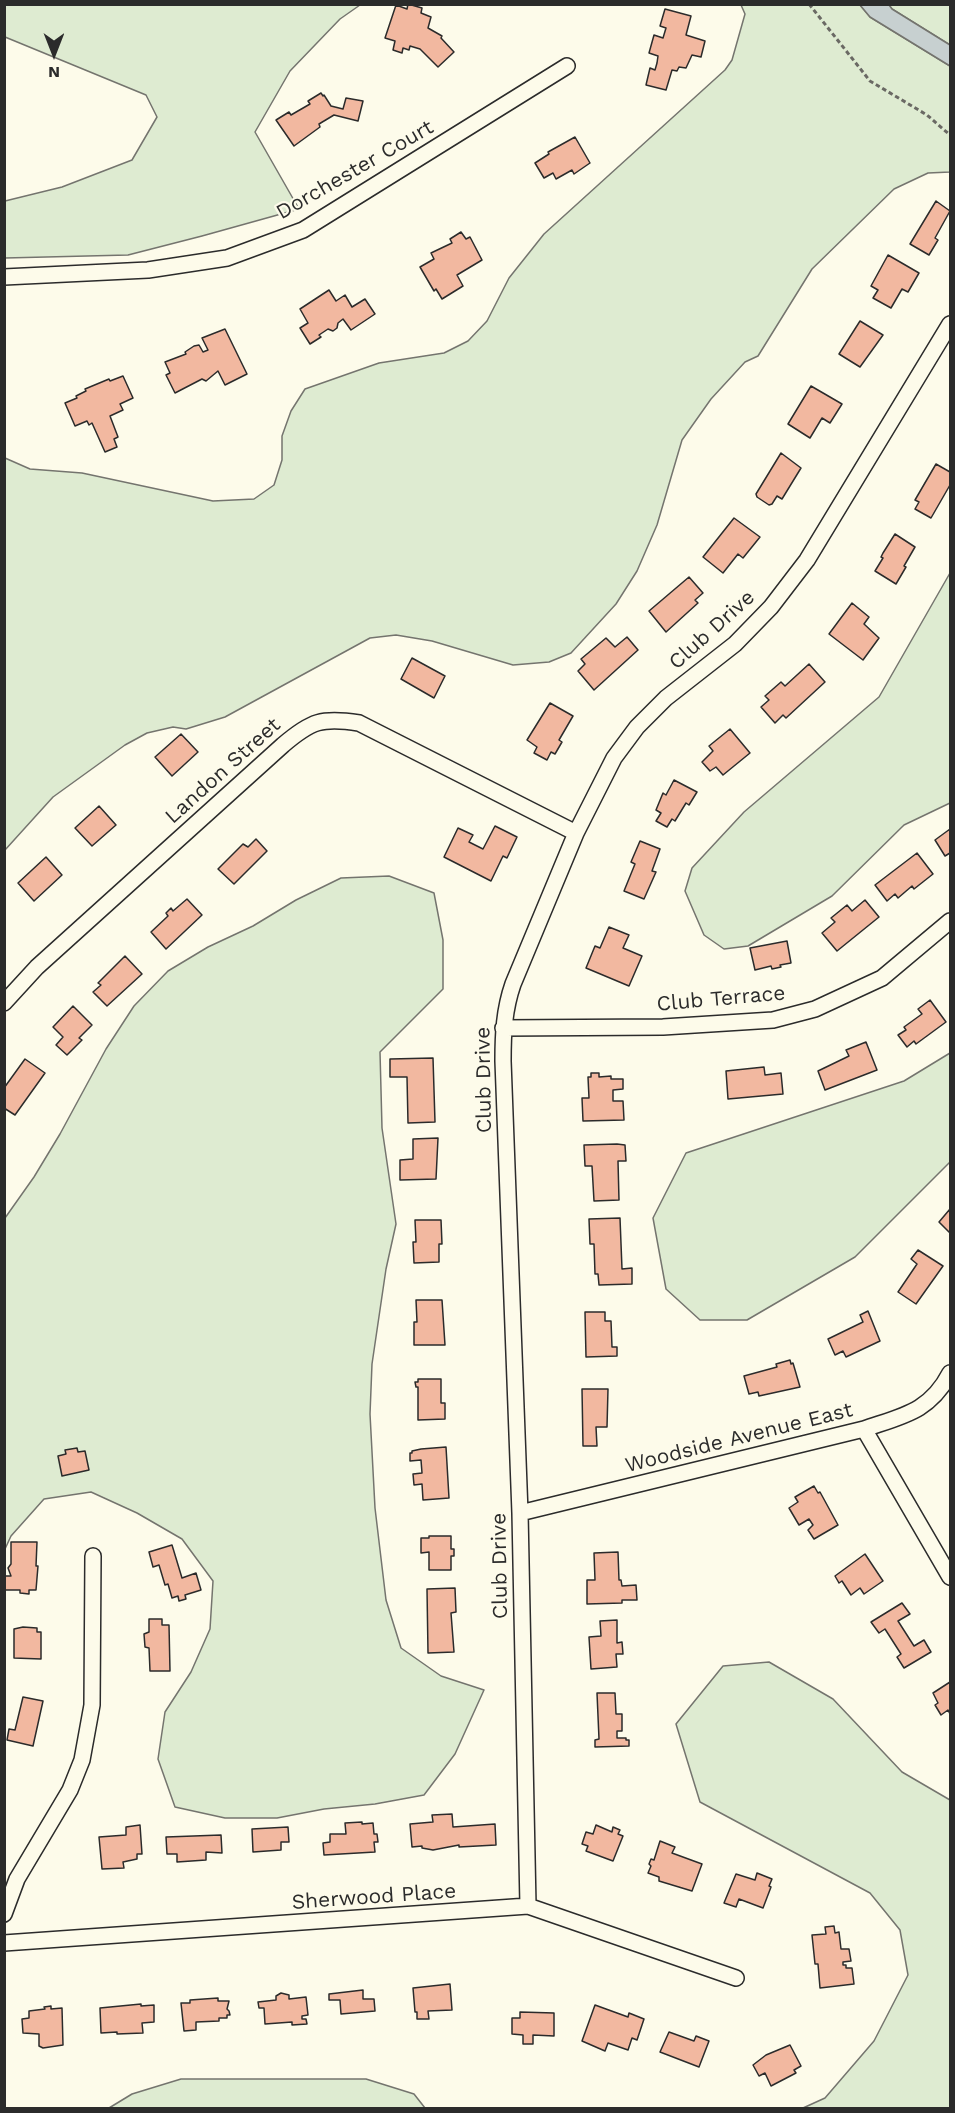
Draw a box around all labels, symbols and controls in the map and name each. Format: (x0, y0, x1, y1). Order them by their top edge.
north arrow (24, 24, 84, 84)
text: N (48, 63, 60, 82)
street label: Dorchester Court (272, 115, 438, 225)
street label: Club Drive (664, 585, 760, 675)
street label: Landon Street (160, 713, 286, 829)
street label: Club Terrace (656, 981, 786, 1017)
street label: Club Drive (470, 1027, 498, 1133)
street label: Woodside Avenue East (623, 1398, 855, 1478)
street label: Club Drive (486, 1513, 514, 1619)
street label: Sherwood Place (291, 1879, 457, 1915)

